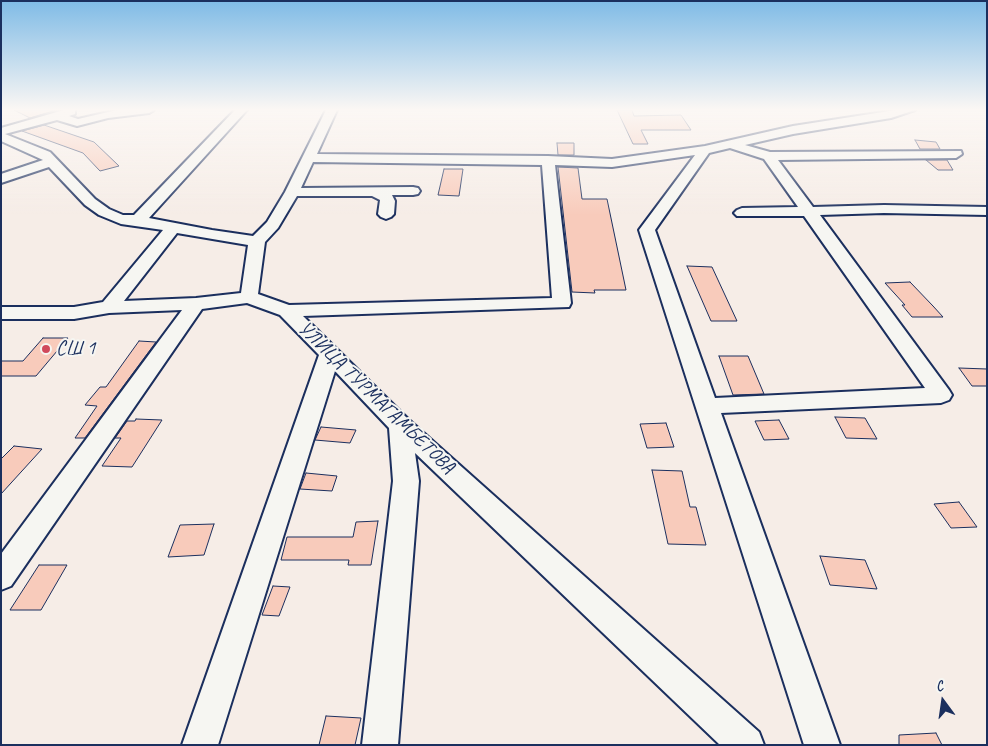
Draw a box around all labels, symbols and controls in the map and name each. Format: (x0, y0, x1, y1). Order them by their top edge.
street label: УЛИЦА ТУРМАГАМБЕТОВА (293, 317, 459, 479)
place label: СШ 1 (56, 337, 96, 361)
marker: СШ 1 (40, 343, 52, 355)
north arrow (918, 676, 968, 726)
text: С (934, 677, 945, 695)

